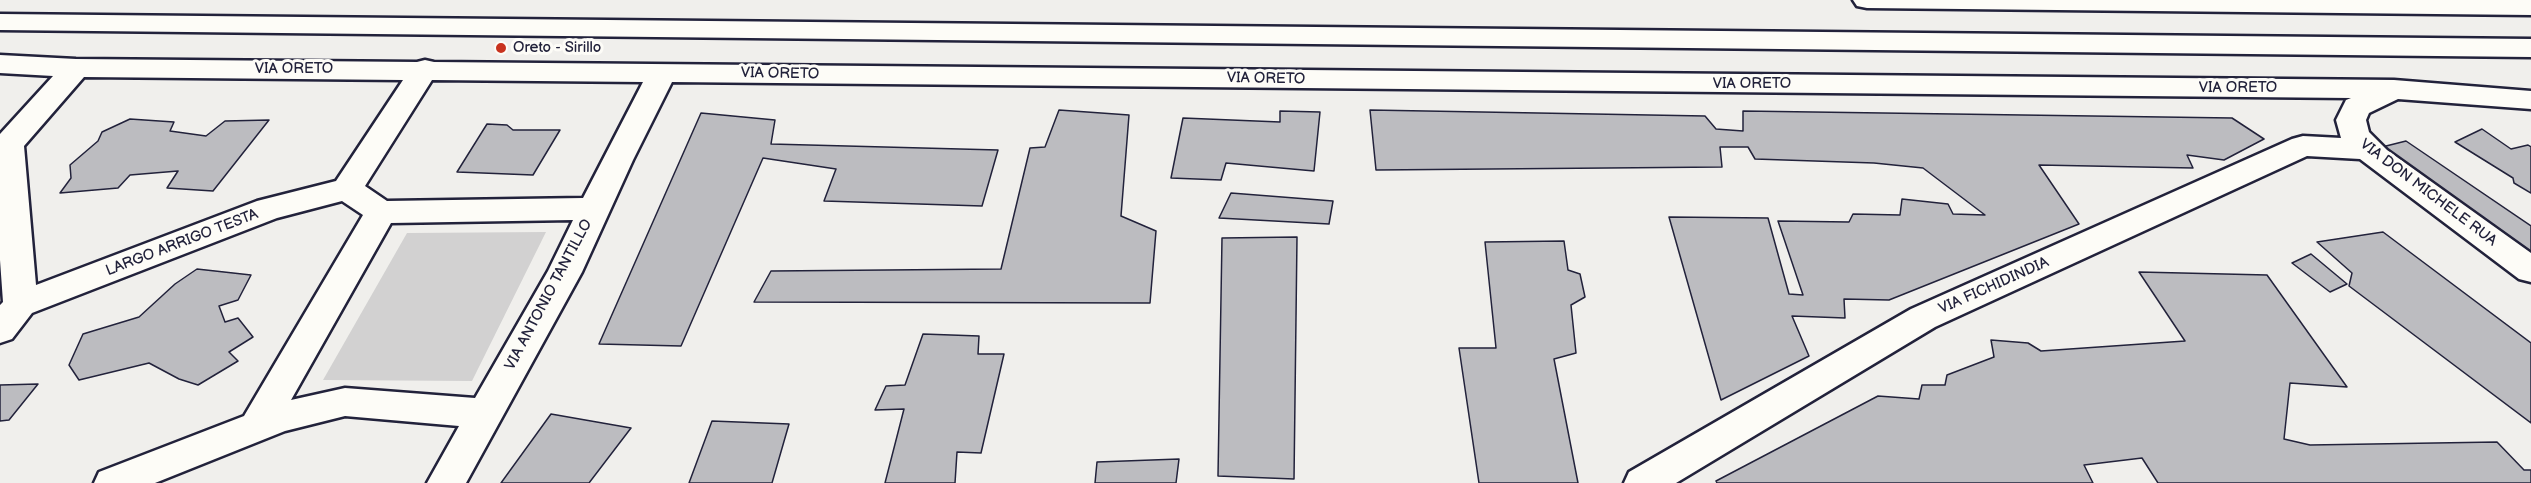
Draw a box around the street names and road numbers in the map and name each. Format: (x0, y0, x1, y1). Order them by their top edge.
street label: VIA ORETO (255, 60, 333, 78)
street label: VIA ORETO (741, 64, 819, 84)
street label: VIA ORETO (1227, 69, 1305, 89)
street label: VIA ORETO (1713, 75, 1791, 93)
street label: VIA ORETO (2199, 79, 2277, 97)
street label: VIA DON MICHELE RUA (2356, 136, 2500, 250)
street label: LARGO ARRIGO TESTA (103, 206, 261, 280)
street label: VIA ANTONIO TANTILLO (502, 216, 596, 374)
street label: VIA FICHIDINDIA (1936, 254, 2052, 318)

